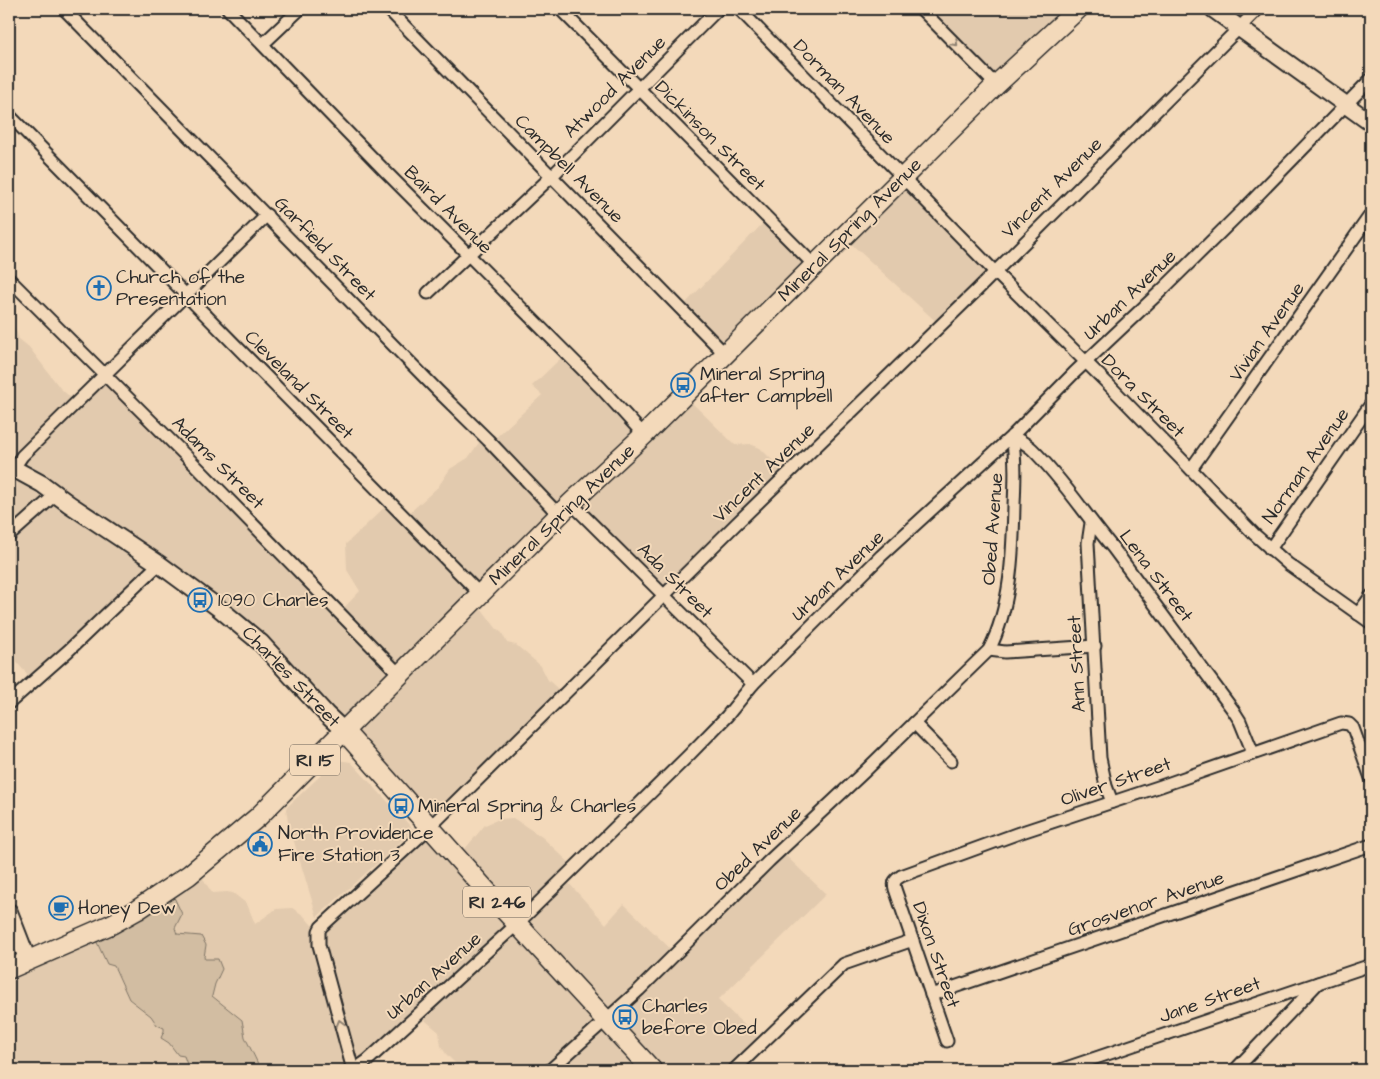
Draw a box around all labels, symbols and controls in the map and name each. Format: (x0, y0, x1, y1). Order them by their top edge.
street label: Atwood Avenue (557, 29, 673, 145)
street label: Dorman Avenue (787, 33, 901, 151)
one-way arrow (949, 38, 958, 47)
street label: Dickinson Street (648, 74, 772, 198)
street label: Campbell Avenue (508, 108, 630, 230)
street label: Vincent Avenue (995, 131, 1109, 245)
street label: Mineral Spring Avenue (772, 152, 929, 309)
street label: Baird Avenue (398, 160, 498, 260)
street label: Garfield Street (268, 190, 382, 308)
street label: Urban Avenue (1077, 243, 1183, 347)
place label: Church of the Presentation (116, 264, 245, 313)
church icon: Church of the Presentation (86, 275, 112, 301)
street label: Vivian Avenue (1223, 277, 1311, 387)
street label: Cleveland Street (238, 324, 360, 446)
street label: Dora Street (1095, 348, 1191, 444)
place label: Mineral Spring after Campbell (700, 361, 832, 410)
bus stop icon: Mineral Spring after Campbell (670, 372, 696, 398)
street label: Norman Avenue (1256, 402, 1356, 530)
street label: Adams Street (165, 410, 271, 516)
street label: Vincent Avenue (707, 417, 821, 529)
street label: Mineral Spring Avenue (483, 438, 642, 593)
street label: Obed Avenue (976, 472, 1010, 586)
street label: Urban Avenue (785, 524, 891, 628)
street label: Lena Street (1112, 524, 1200, 628)
street label: Ada Street (631, 537, 719, 625)
bus stop icon: 1090 Charles (187, 587, 213, 613)
place label: 1090 Charles (218, 587, 329, 614)
street label: Ann Street (1061, 614, 1093, 713)
street label: Charles Street (235, 620, 347, 734)
road number: RI 15 (290, 744, 340, 776)
street label: Oliver Street (1057, 750, 1175, 814)
bus stop icon: Mineral Spring & Charles (388, 793, 414, 819)
place label: Mineral Spring & Charles (418, 793, 636, 821)
street label: Obed Avenue (708, 800, 808, 898)
place label: North Providence Fire Station 3 (278, 820, 434, 869)
public building icon: North Providence Fire Station 3 (247, 831, 273, 857)
street label: Grosvenor Avenue (1064, 865, 1228, 943)
road number: RI 246 (463, 886, 531, 918)
cafe icon: Honey Dew (48, 895, 74, 921)
place label: Honey Dew (78, 895, 176, 923)
street label: Dixon Street (905, 898, 967, 1012)
street label: Urban Avenue (380, 926, 488, 1026)
street label: Jane Street (1156, 970, 1265, 1030)
place label: Charles before Obed (642, 993, 757, 1042)
bus stop icon: Charles before Obed (612, 1004, 638, 1030)
one-way arrow (335, 1019, 346, 1028)

